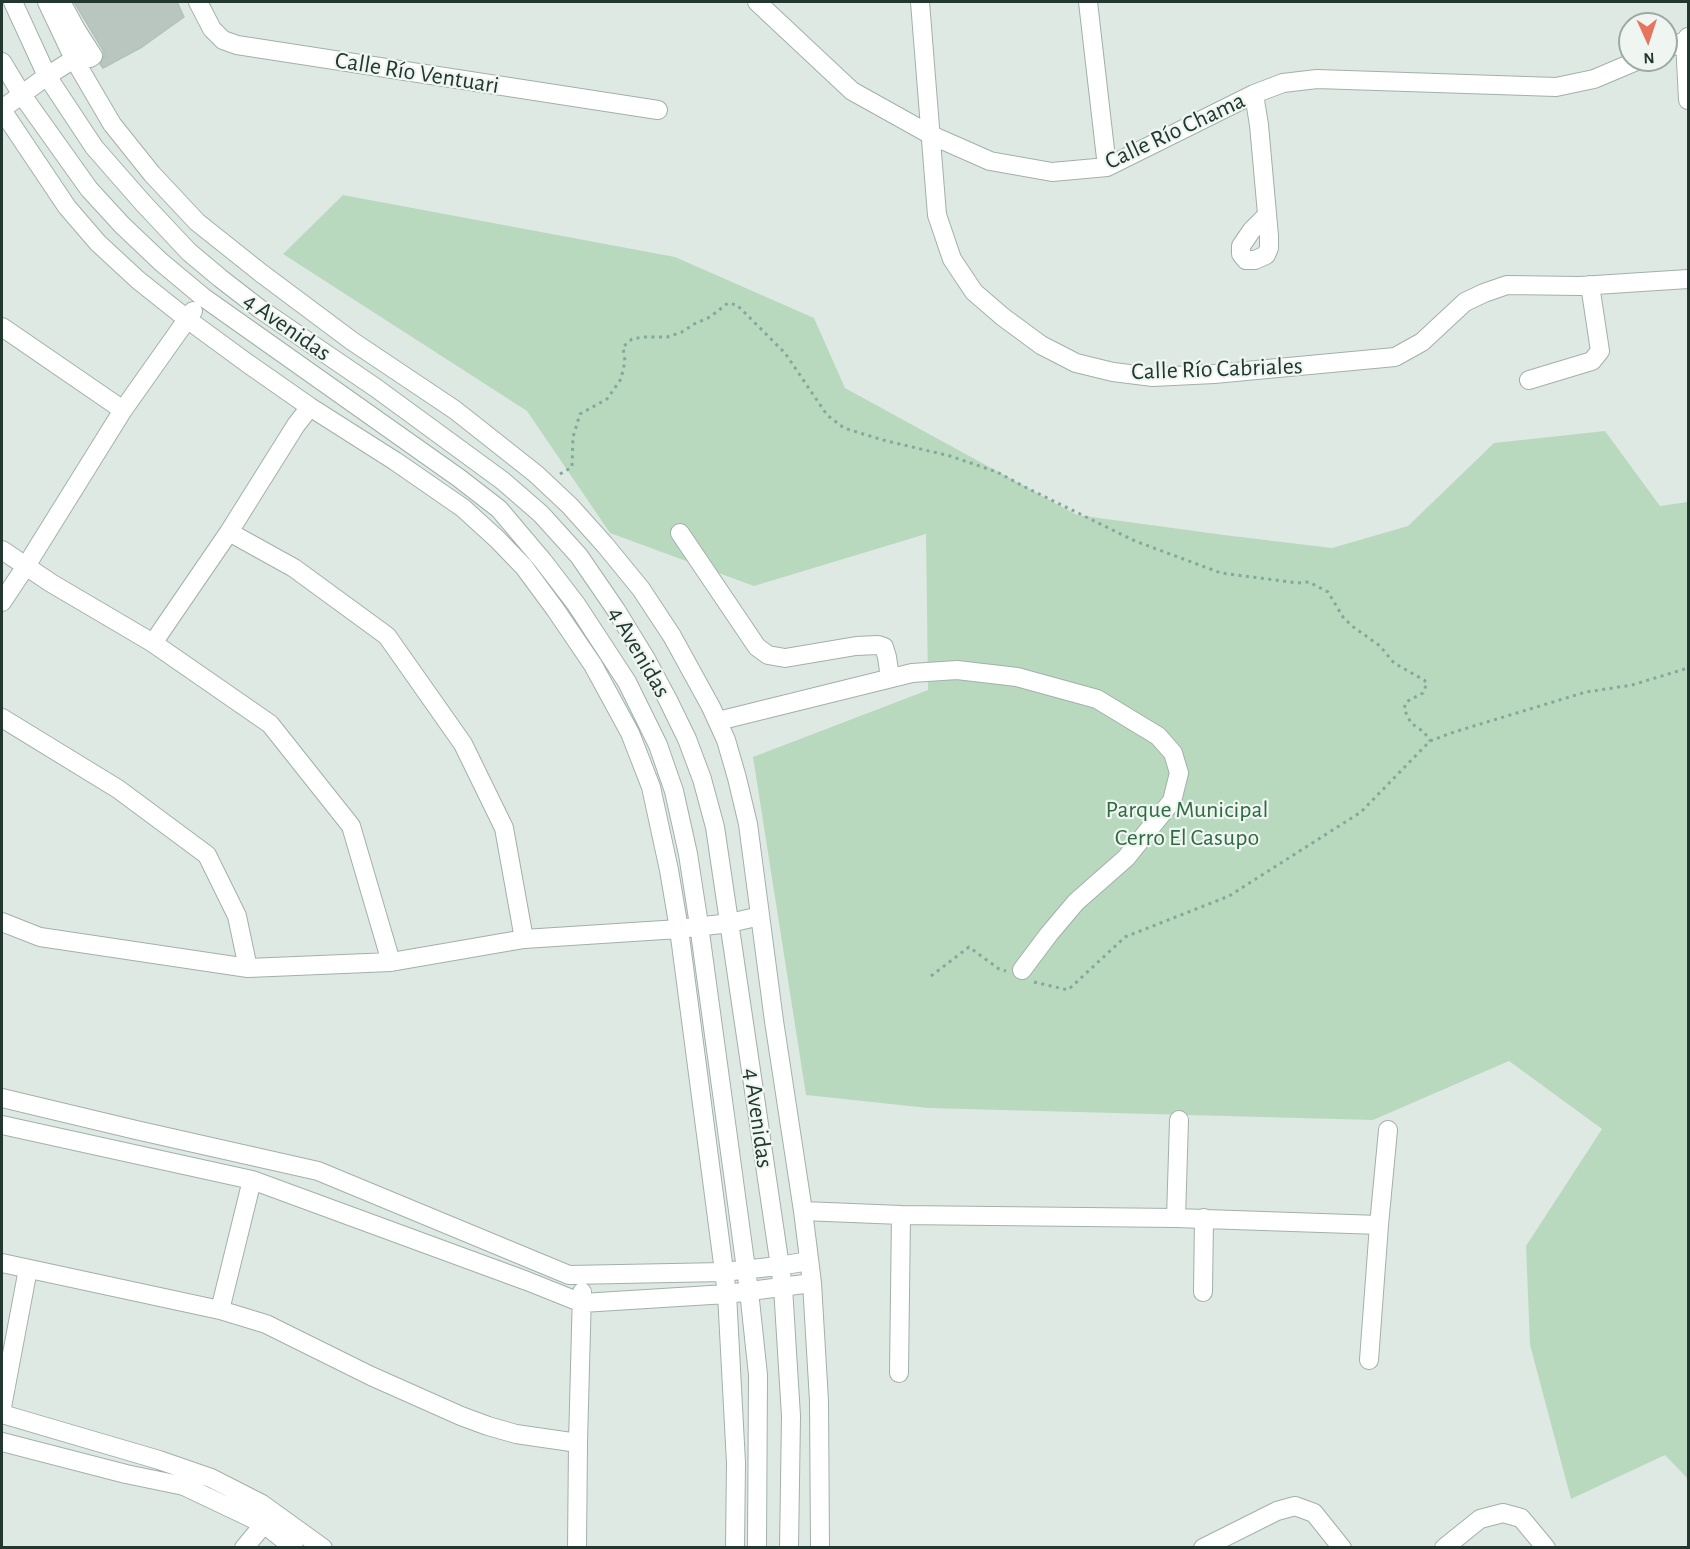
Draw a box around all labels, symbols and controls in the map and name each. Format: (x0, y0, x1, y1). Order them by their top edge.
north arrow (1618, 12, 1678, 72)
street label: Calle Río Ventuari (333, 46, 501, 100)
text: N (1643, 50, 1655, 66)
street label: Calle Río Chama (1100, 86, 1250, 176)
street label: 4 Avenidas (238, 286, 336, 368)
street label: Calle Río Cabriales (1131, 352, 1303, 386)
street label: 4 Avenidas (601, 601, 677, 703)
park label: Parque Municipal Cerro El Casupo (1106, 796, 1268, 852)
street label: 4 Avenidas (737, 1066, 779, 1170)

